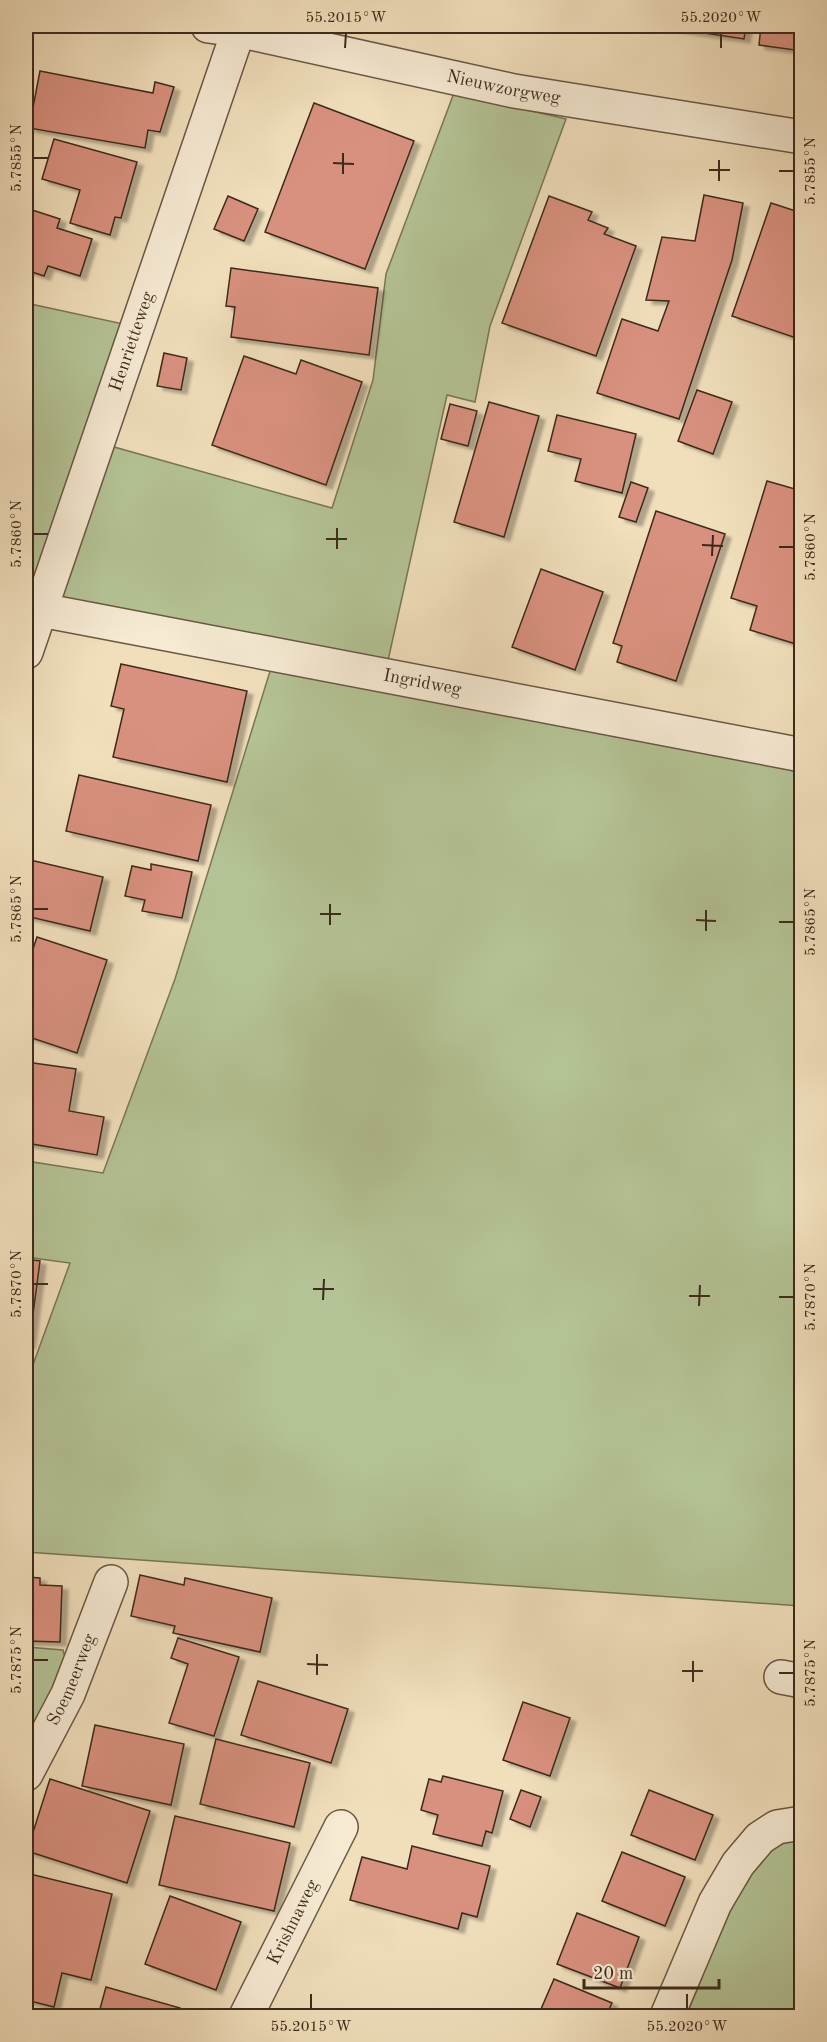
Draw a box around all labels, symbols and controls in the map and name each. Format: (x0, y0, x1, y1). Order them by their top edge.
text: 55.2015°W (305, 11, 387, 26)
text: 55.2020°W (680, 11, 762, 26)
street label: Nieuwzorgweg (445, 67, 562, 107)
text: 5.7855°N (10, 124, 25, 192)
text: 5.7855°N (804, 137, 819, 205)
street label: Henrietteweg (107, 289, 158, 394)
text: 5.7860°N (10, 500, 25, 568)
text: 5.7860°N (804, 513, 819, 581)
street label: Ingridweg (382, 666, 463, 699)
text: 5.7865°N (10, 875, 25, 943)
text: 5.7865°N (804, 888, 819, 956)
text: 5.7870°N (10, 1250, 25, 1318)
text: 5.7870°N (804, 1263, 819, 1331)
text: 5.7875°N (10, 1626, 25, 1694)
street label: Soemeerweg (44, 1631, 99, 1728)
text: 5.7875°N (804, 1639, 819, 1707)
street label: Krishnaweg (264, 1876, 322, 1968)
scale bar (584, 1952, 719, 1990)
text: 20 m (593, 1965, 633, 1983)
text: 55.2015°W (270, 2020, 352, 2035)
text: 55.2020°W (646, 2020, 728, 2035)

